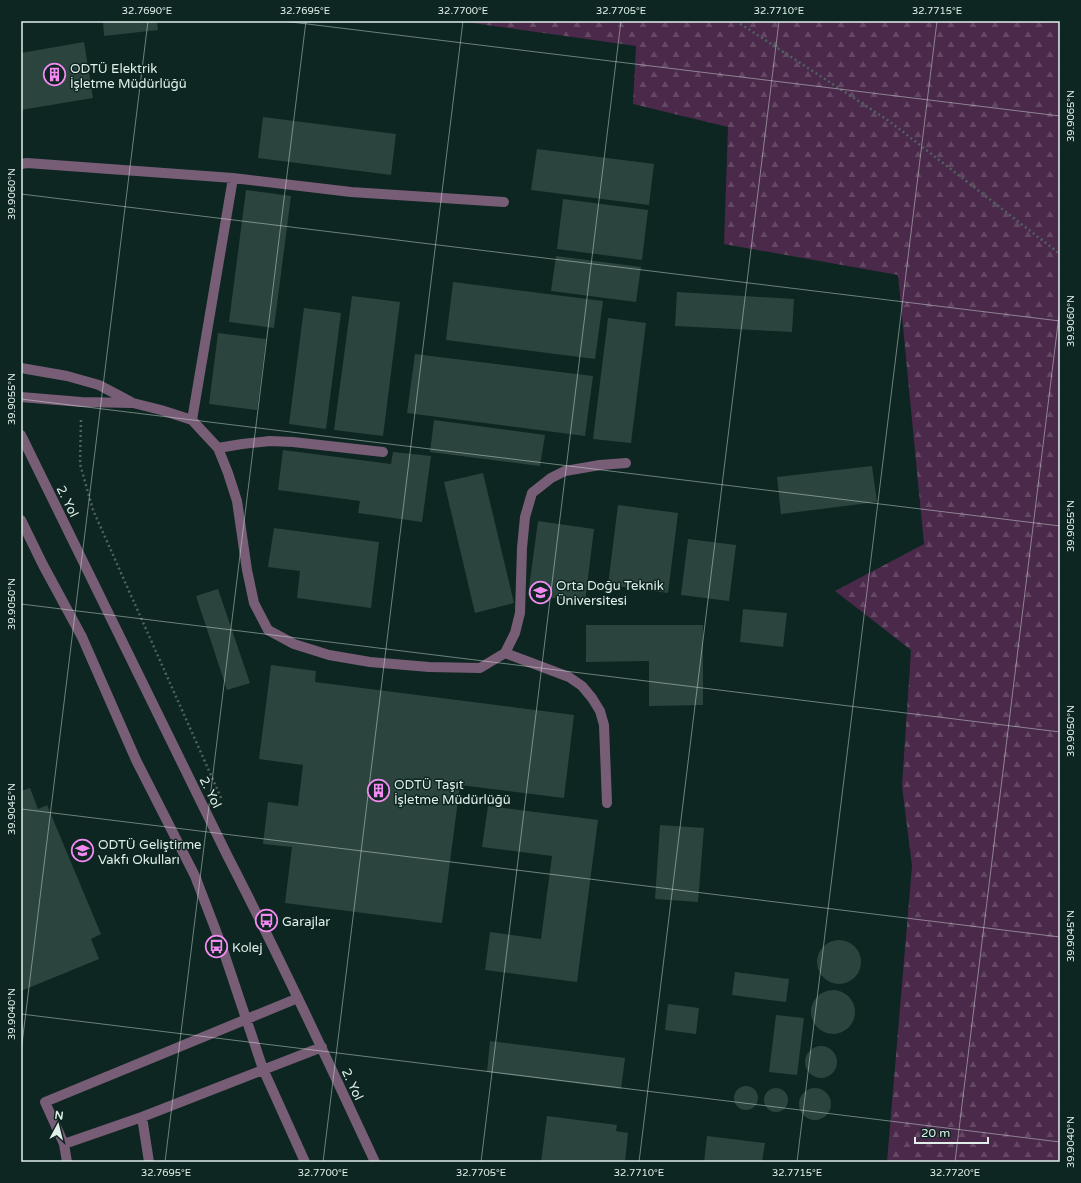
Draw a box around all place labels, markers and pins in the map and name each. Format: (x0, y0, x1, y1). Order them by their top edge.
place label: ODTÜ Elektrik İşletme Müdürlüğü (70, 61, 187, 92)
building icon: ODTÜ Elektrik İşletme Müdürlüğü (42, 62, 68, 88)
place label: Orta Doğu Teknik Üniversitesi (556, 578, 664, 609)
school or university icon: Orta Doğu Teknik Üniversitesi (527, 579, 553, 605)
place label: ODTÜ Taşıt İşletme Müdürlüğü (394, 777, 511, 808)
building icon: ODTÜ Taşıt İşletme Müdürlüğü (366, 778, 392, 804)
place label: ODTÜ Geliştirme Vakfı Okulları (98, 837, 201, 868)
school or university icon: ODTÜ Geliştirme Vakfı Okulları (70, 838, 96, 864)
bus stop icon: Garajlar (253, 908, 279, 934)
place label: Garajlar (282, 914, 330, 930)
bus stop icon: Kolej (203, 934, 229, 960)
place label: Kolej (232, 940, 263, 956)

